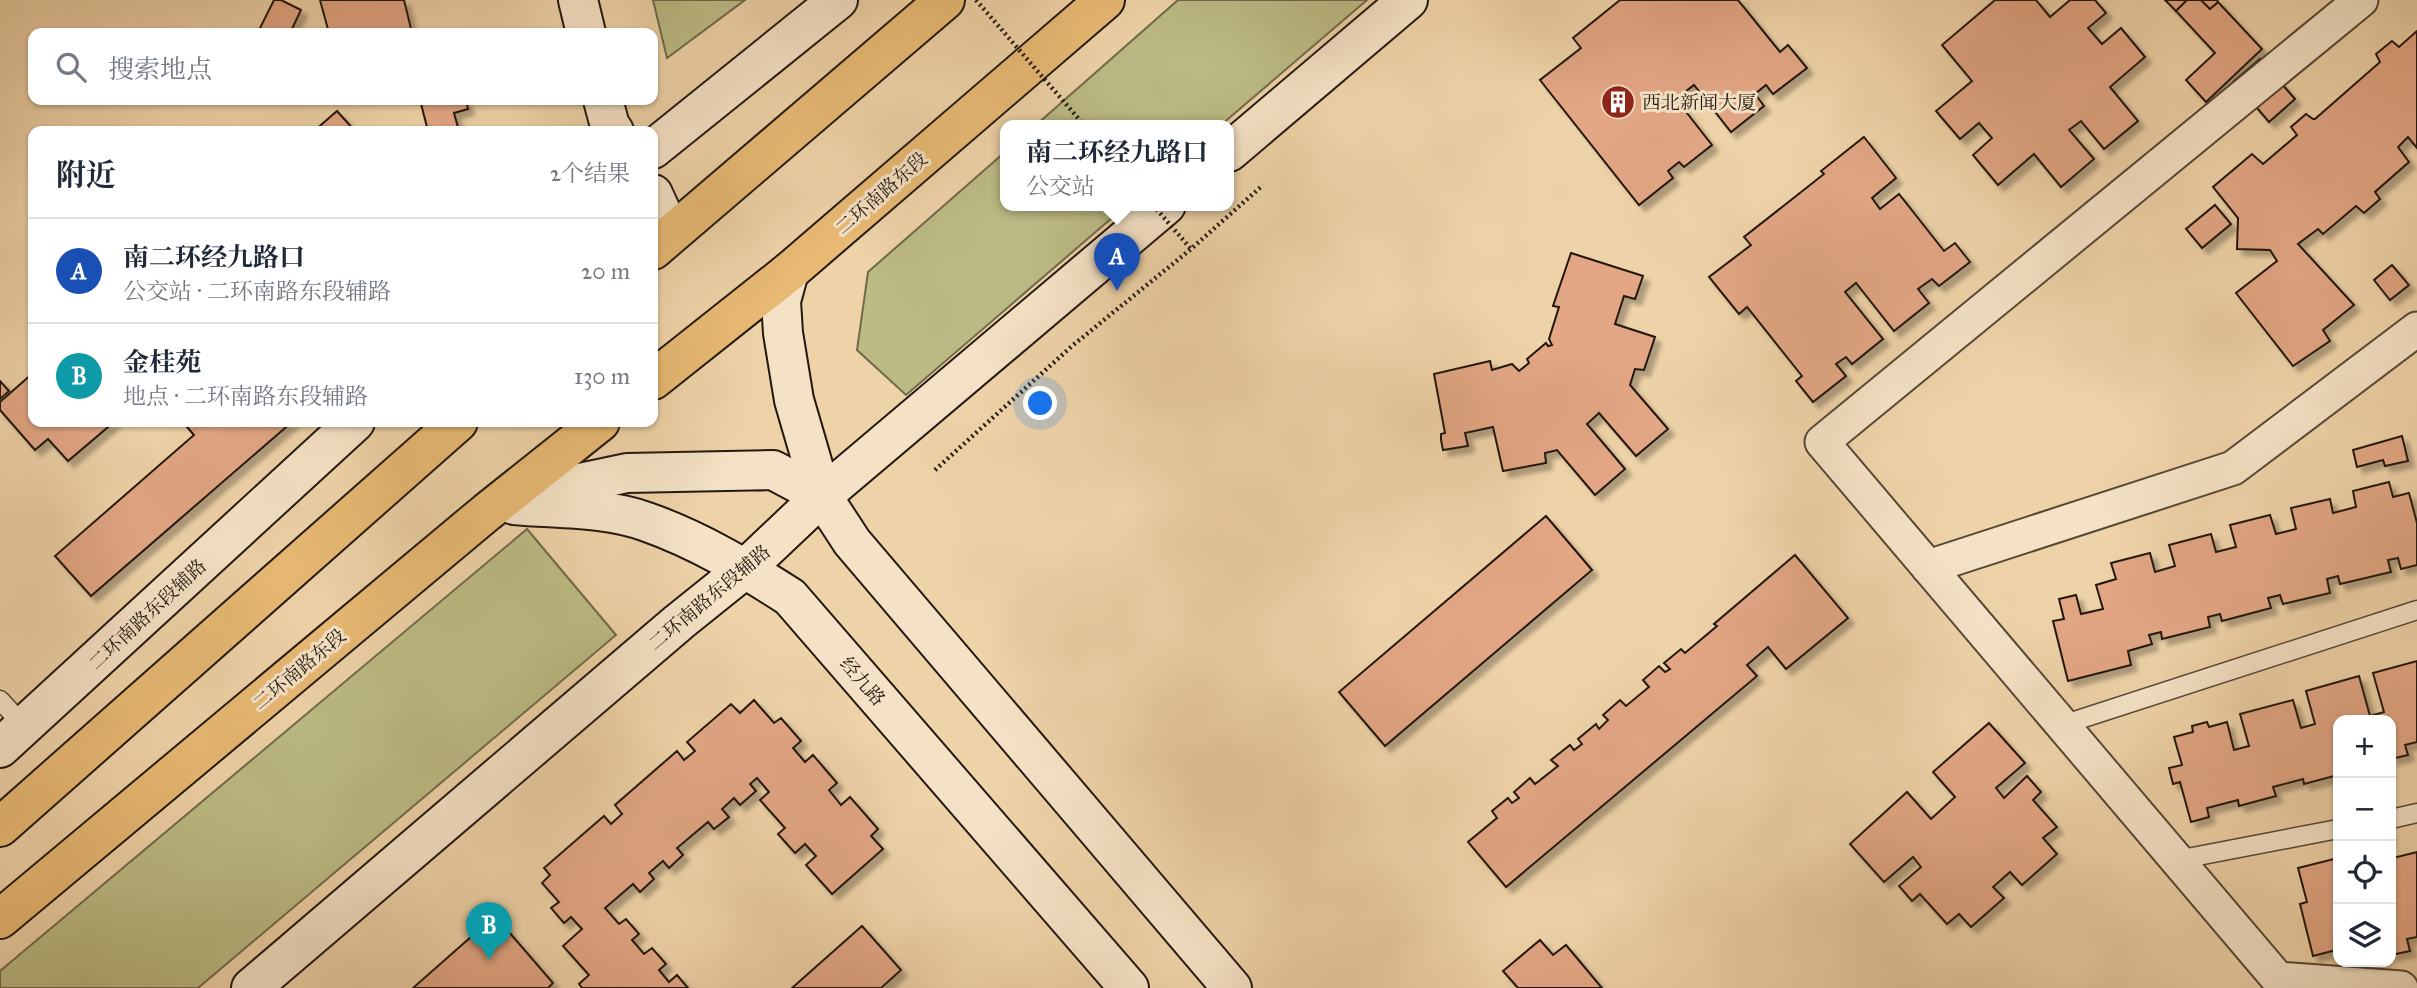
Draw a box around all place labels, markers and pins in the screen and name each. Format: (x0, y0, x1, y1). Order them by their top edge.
building icon: 西北新闻大厦 (1599, 83, 1637, 121)
place label: 西北新闻大厦 (1642, 91, 1756, 114)
pin: A (1094, 233, 1140, 291)
pin: B (466, 902, 512, 960)

